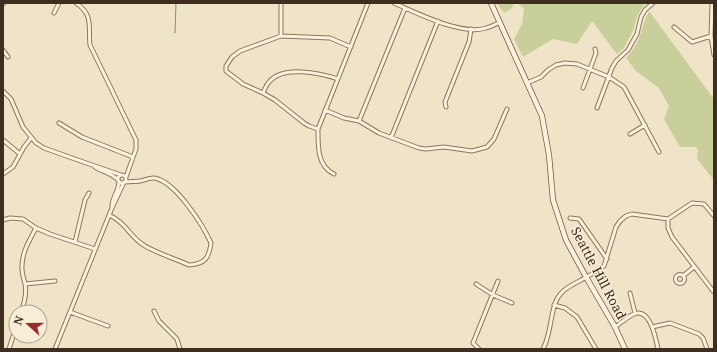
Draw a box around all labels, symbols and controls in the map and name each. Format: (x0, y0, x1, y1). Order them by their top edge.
street label: Seattle Hill Road (567, 224, 631, 322)
north arrow (8, 304, 48, 344)
text: N (10, 313, 27, 327)

